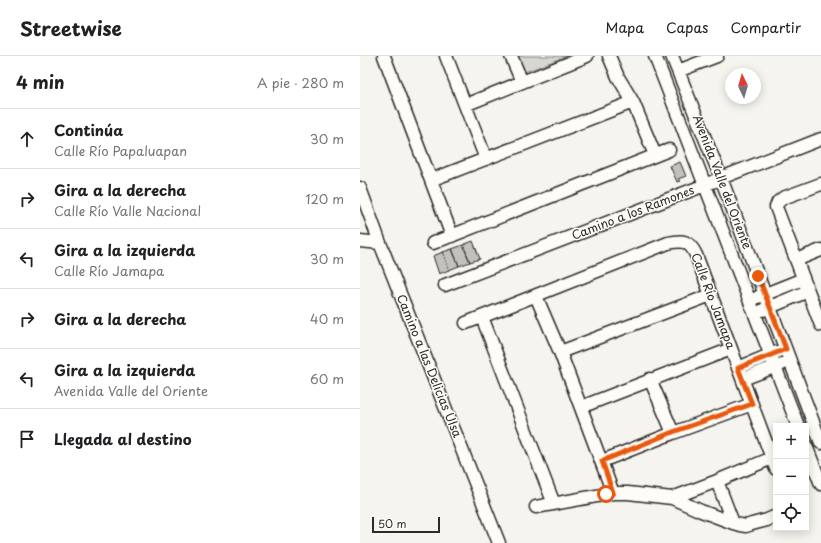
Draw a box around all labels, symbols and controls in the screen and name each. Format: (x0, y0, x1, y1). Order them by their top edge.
text: Streetwise (20, 14, 122, 42)
text: Mapa (606, 17, 644, 38)
text: Capas (666, 17, 708, 38)
text: Compartir (730, 17, 801, 38)
north arrow (725, 68, 761, 104)
text: 4 min (16, 69, 64, 95)
text: A pie · 280 m (257, 73, 344, 92)
street label: Avenida Valle del Oriente (689, 112, 757, 252)
text: Continúa (54, 118, 123, 141)
icon: ahead (16, 128, 38, 150)
text: 30 m (310, 129, 344, 148)
text: Calle Río Papaluapan (54, 141, 187, 160)
text: Gira a la derecha (54, 178, 186, 201)
street label: Camino a los Ramones (569, 180, 697, 244)
icon: right (16, 188, 38, 210)
text: 120 m (305, 189, 344, 208)
text: Calle Río Valle Nacional (54, 201, 201, 220)
text: Gira a la izquierda (54, 238, 195, 261)
icon: left (16, 248, 38, 270)
text: 30 m (310, 249, 344, 268)
street label: Calle Río Jamapa (687, 250, 741, 352)
text: Calle Río Jamapa (54, 261, 164, 280)
route end (749, 267, 767, 285)
street label: Camino a las Delicias Ulsa (393, 291, 467, 441)
text: Gira a la derecha (54, 307, 186, 330)
icon: right (16, 308, 38, 330)
text: 40 m (310, 309, 344, 328)
text: Gira a la izquierda (54, 358, 195, 381)
icon: left (16, 368, 38, 390)
text: 60 m (310, 369, 344, 388)
text: Avenida Valle del Oriente (54, 381, 208, 400)
map controls (773, 423, 809, 531)
button: + (773, 423, 809, 459)
text: Llegada al destino (54, 427, 192, 450)
icon: arrive (16, 428, 38, 450)
button: − (773, 459, 809, 495)
route start (597, 485, 615, 503)
button: locate (773, 495, 809, 531)
scale bar (372, 515, 440, 534)
text: 50 m (378, 515, 407, 532)

